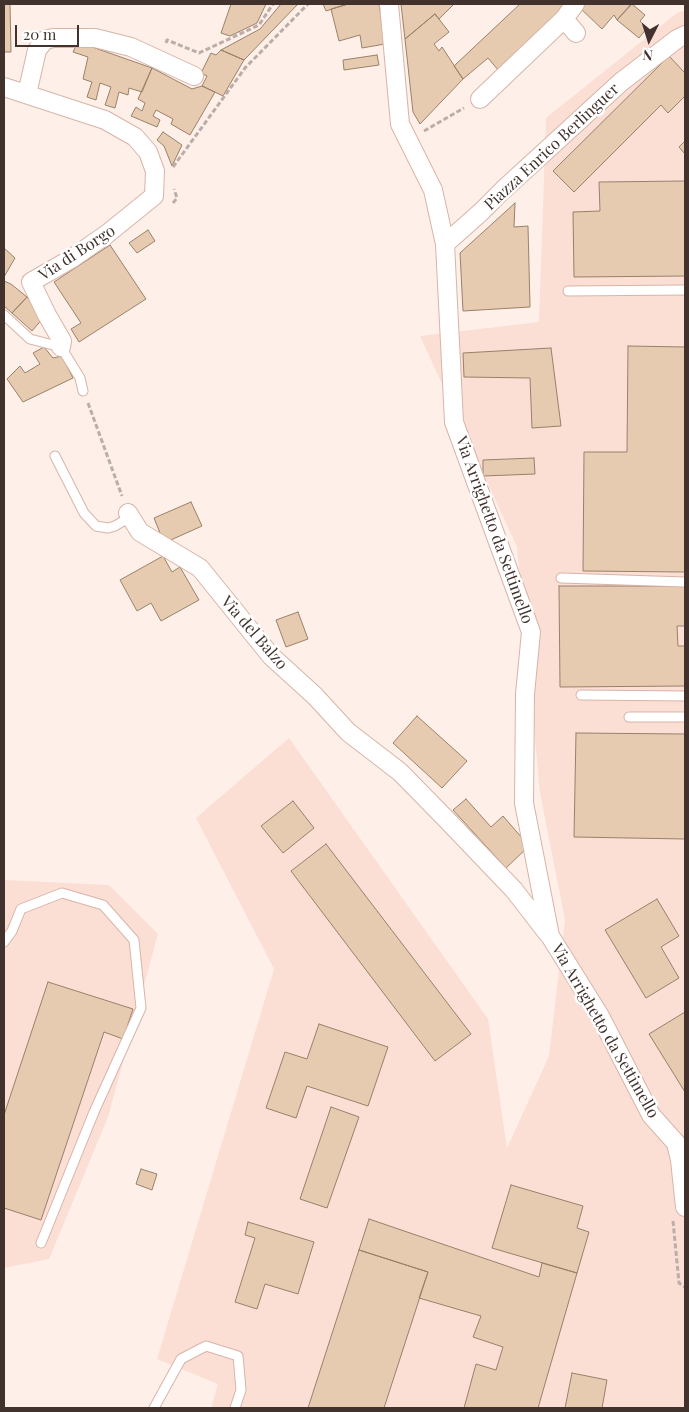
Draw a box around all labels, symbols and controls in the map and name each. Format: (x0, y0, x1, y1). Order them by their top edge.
scale bar (18, 15, 81, 47)
north arrow (624, 15, 674, 65)
text: 20 m (23, 24, 56, 44)
text: N (642, 46, 654, 65)
street label: Piazza Enrico Berlinguer (481, 80, 623, 214)
street label: Via di Borgo (35, 221, 119, 285)
street label: Via Arrighetto da Settimello (451, 434, 537, 626)
street label: Via del Balzo (217, 592, 291, 674)
street label: Via Arrighetto da Settimello (547, 940, 663, 1122)

